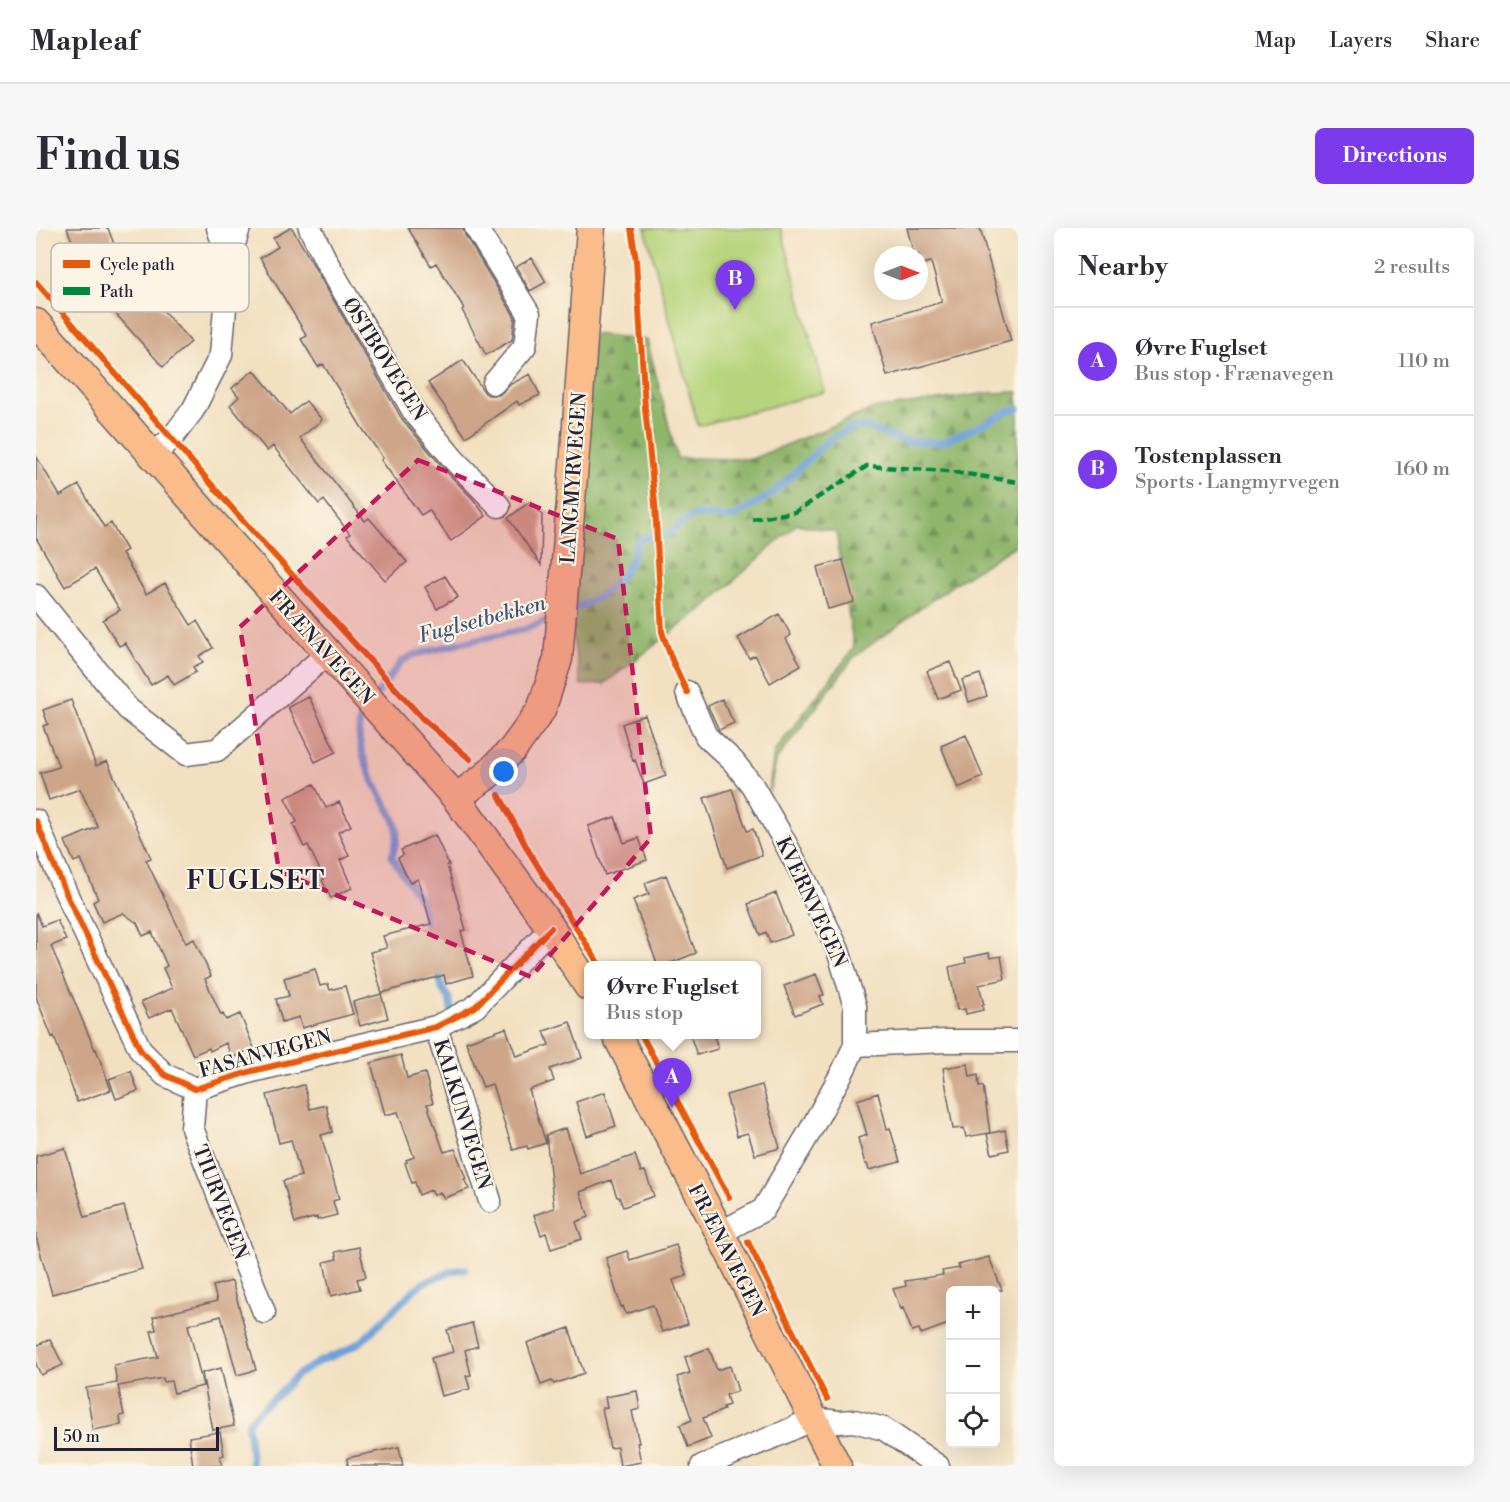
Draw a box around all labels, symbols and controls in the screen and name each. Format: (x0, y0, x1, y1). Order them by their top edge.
text: Mapleaf (30, 24, 138, 59)
text: Map (1255, 28, 1296, 54)
text: Layers (1329, 28, 1392, 54)
text: Share (1425, 28, 1480, 54)
button: Directions (1315, 128, 1474, 184)
text: Find us (36, 130, 180, 183)
legend (51, 243, 249, 312)
north arrow (874, 246, 928, 300)
text: Nearby (1078, 251, 1168, 283)
text: Cycle path (100, 255, 175, 275)
text: 2 results (1374, 255, 1450, 280)
pin: B (716, 260, 754, 310)
text: Path (100, 282, 134, 302)
street label: ØSTBOVEGEN (336, 294, 431, 426)
text: Øvre Fuglset (1135, 335, 1267, 362)
text: A (1090, 349, 1105, 374)
text: 110 m (1398, 349, 1450, 374)
text: Bus stop · Frænavegen (1135, 362, 1334, 387)
street label: LANGMYRVEGEN (556, 391, 593, 565)
text: Tostenplassen (1135, 443, 1282, 470)
text: B (1090, 457, 1105, 482)
text: 160 m (1395, 457, 1450, 482)
text: Sports · Langmyrvegen (1135, 470, 1340, 495)
street label: FRÆNAVEGEN (263, 585, 379, 711)
water label: Fuglsetbekken (416, 590, 549, 649)
your location (489, 757, 518, 786)
street label: KVERNVEGEN (769, 833, 852, 972)
district label: FUGLSET (186, 865, 326, 897)
popup (584, 961, 761, 1039)
text: Øvre Fuglset (607, 974, 738, 1001)
text: Bus stop (607, 1001, 683, 1026)
street label: FASANVEGEN (196, 1025, 335, 1084)
street label: KALKUNVEGEN (427, 1036, 496, 1193)
pin: A (652, 1058, 692, 1108)
street label: TIURVEGEN (186, 1142, 253, 1264)
street label: FRÆNAVEGEN (681, 1180, 770, 1321)
map controls (946, 1286, 1000, 1448)
button: + (946, 1286, 1000, 1340)
button: − (946, 1340, 1000, 1394)
button: locate (946, 1394, 1000, 1448)
scale bar (54, 1424, 219, 1452)
text: 50 m (63, 1427, 100, 1447)

